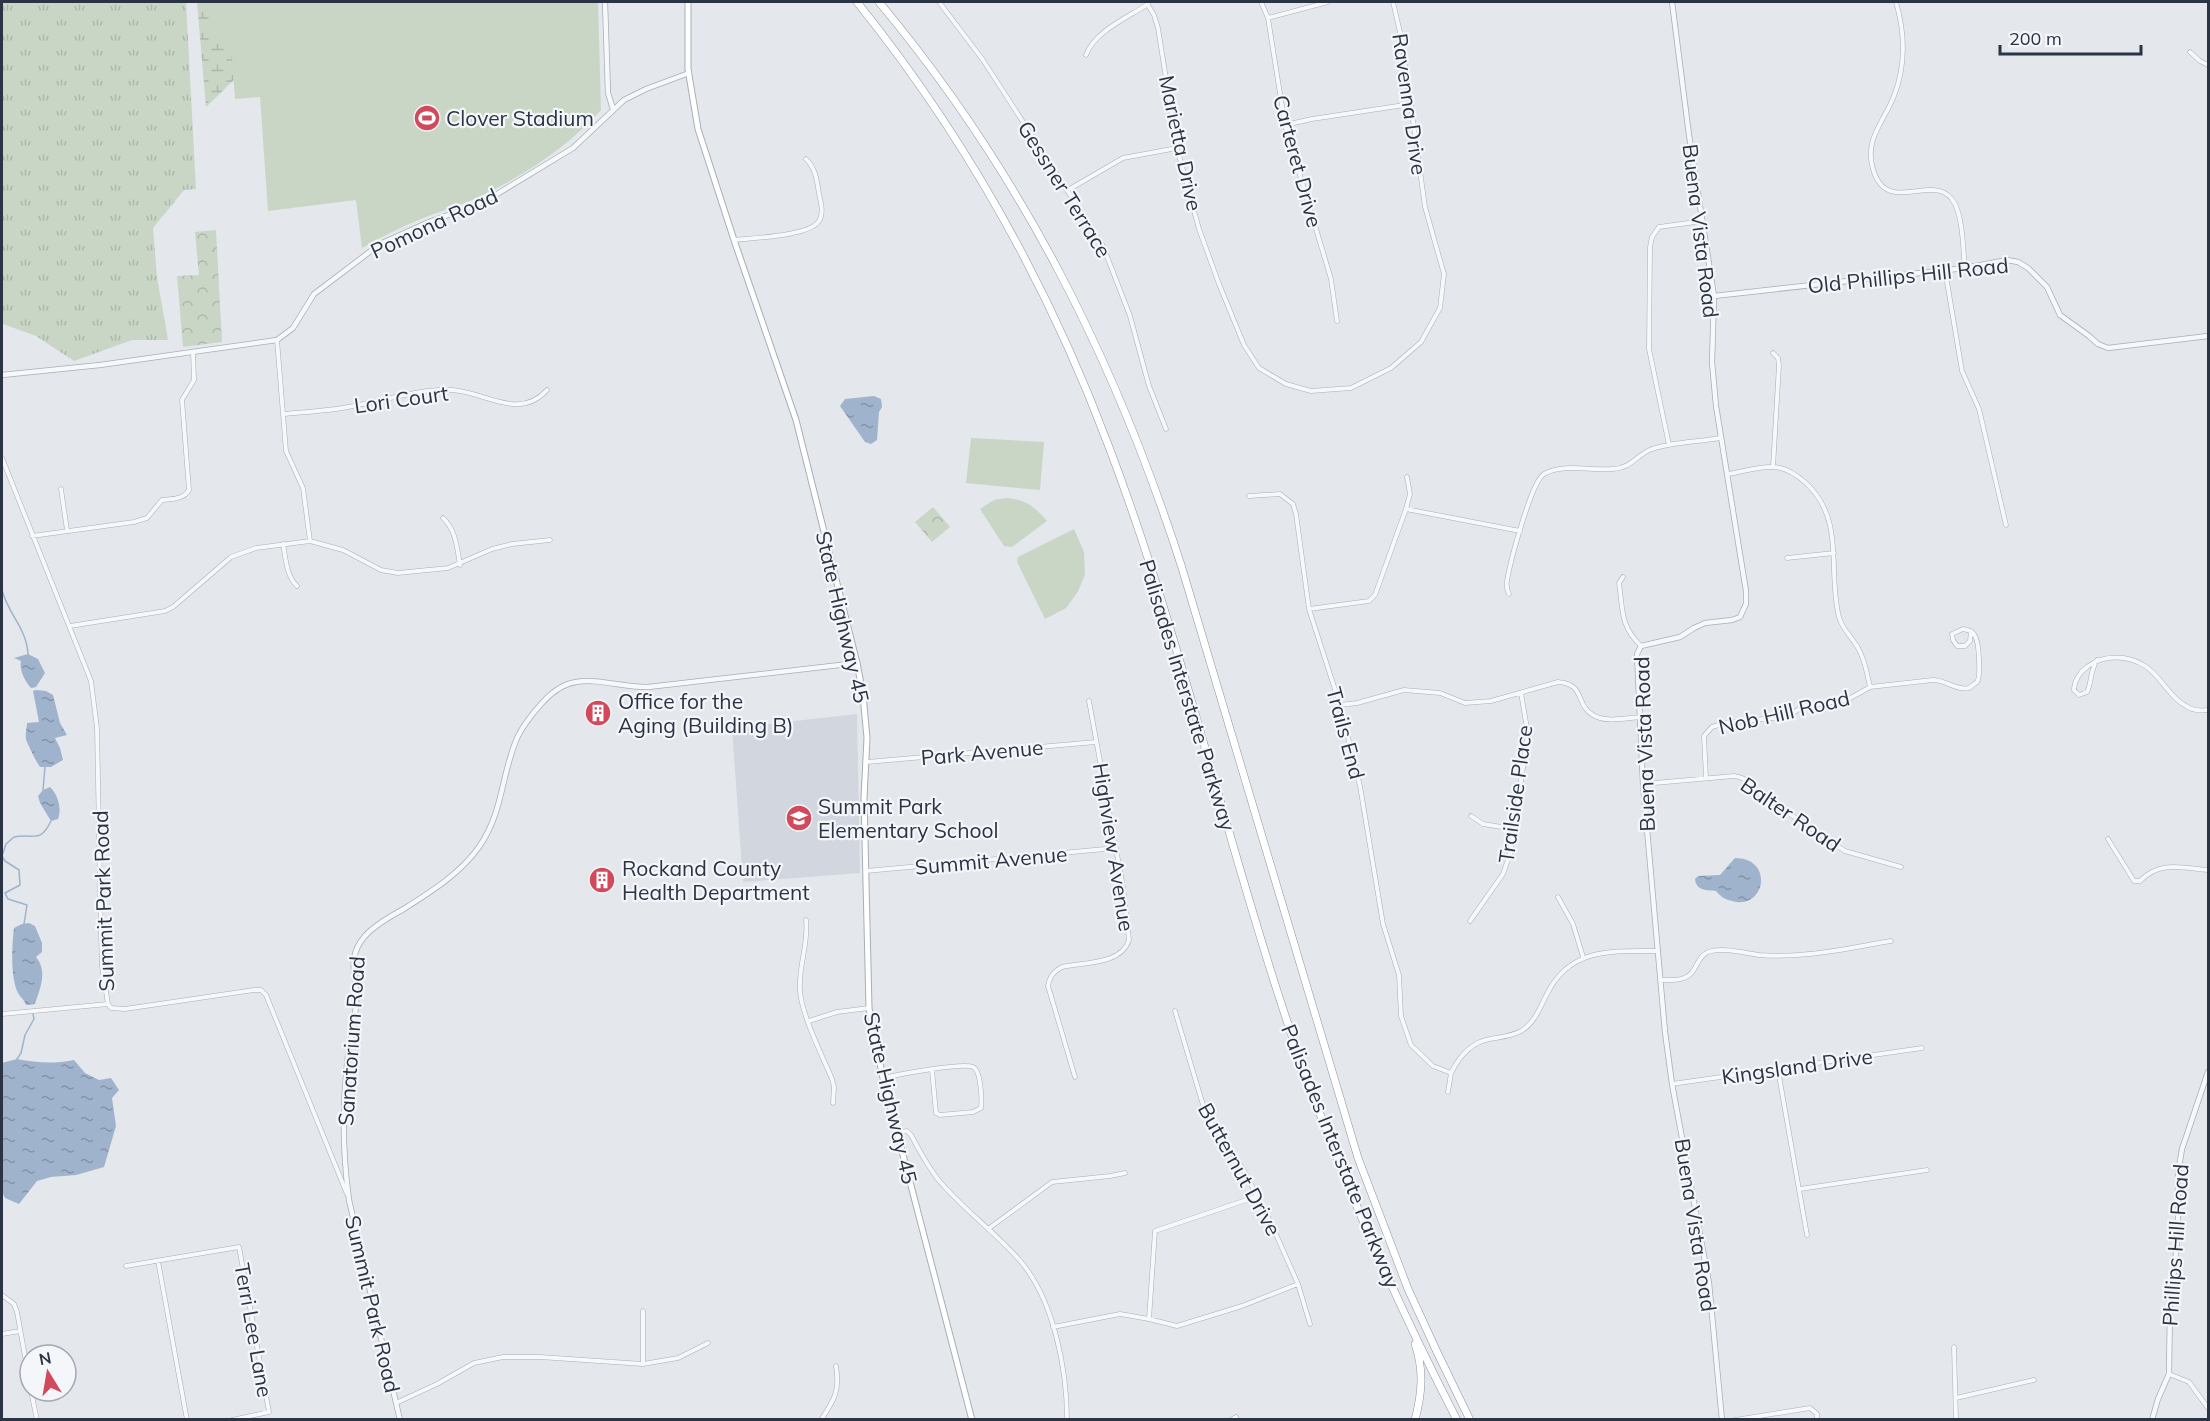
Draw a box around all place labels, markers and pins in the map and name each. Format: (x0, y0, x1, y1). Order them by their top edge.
sports icon: Clover Stadium (412, 103, 442, 133)
place label: Clover Stadium (446, 105, 594, 131)
place label: Office for the Aging (Building B) (618, 688, 794, 738)
building icon: Office for the Aging (Building B) (583, 698, 613, 728)
place label: Summit Park Elementary School (818, 793, 999, 843)
school or university icon: Summit Park Elementary School (784, 803, 814, 833)
place label: Rockand County Health Department (622, 855, 810, 905)
building icon: Rockand County Health Department (587, 865, 617, 895)

